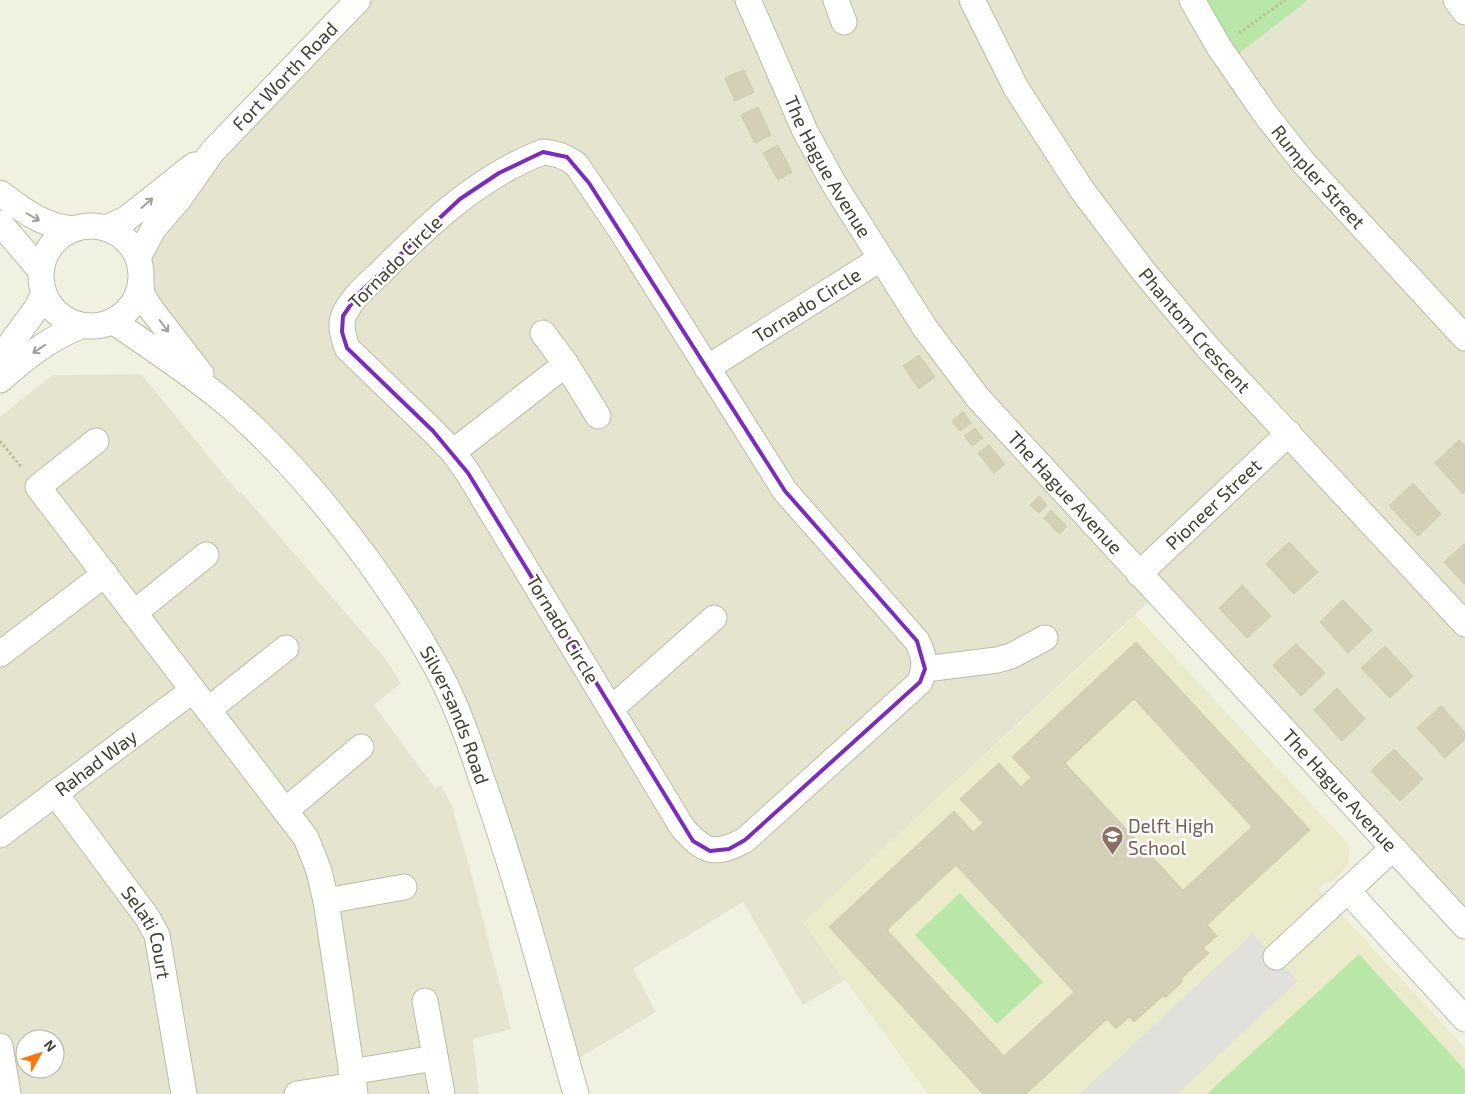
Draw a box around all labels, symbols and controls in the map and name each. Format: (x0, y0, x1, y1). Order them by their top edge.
street label: Fort Worth Road (227, 17, 342, 135)
street label: The Hague Avenue (780, 92, 877, 242)
street label: Rumpler Street (1267, 120, 1370, 233)
one-way arrow (140, 198, 153, 209)
street label: Tornado Circle (343, 210, 446, 313)
one-way arrow (26, 212, 40, 222)
street label: Tornado Circle (748, 262, 865, 347)
street label: Phantom Crescent (1134, 263, 1256, 397)
one-way arrow (158, 319, 169, 332)
one-way arrow (32, 344, 46, 354)
street label: The Hague Avenue (1003, 426, 1128, 558)
street label: Pioneer Street (1160, 453, 1265, 554)
street label: Tornado Circle (522, 570, 605, 687)
street label: Silversands Road (416, 641, 495, 787)
street label: Rahad Way (50, 724, 141, 801)
street label: The Hague Avenue (1278, 724, 1402, 856)
place label: Delft High School (1128, 814, 1214, 859)
school or university icon: Delft High School (1100, 825, 1124, 856)
street label: Selati Court (117, 881, 176, 980)
north arrow (15, 1029, 65, 1079)
text: N (41, 1036, 60, 1055)

